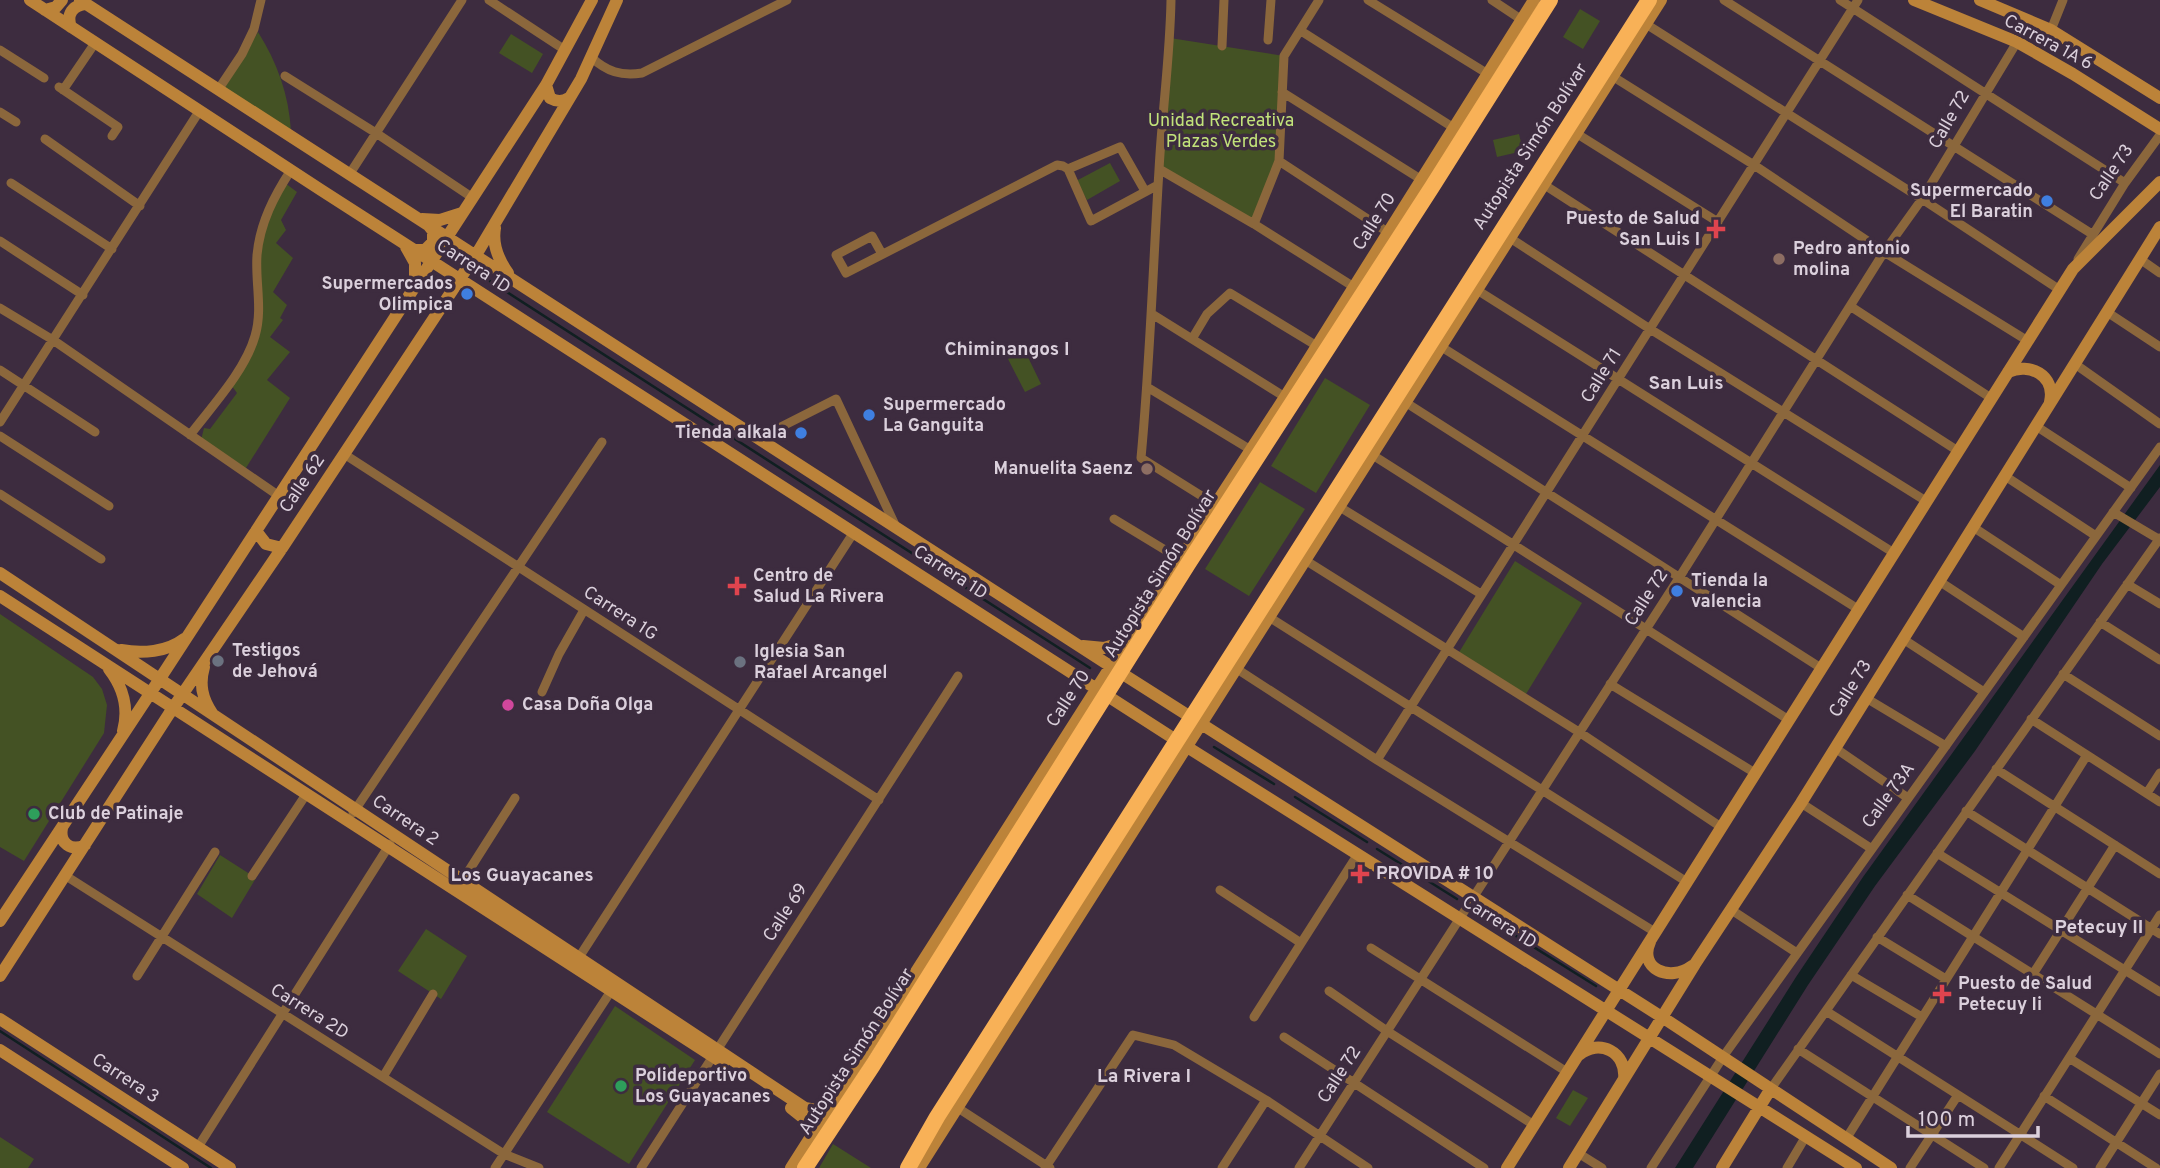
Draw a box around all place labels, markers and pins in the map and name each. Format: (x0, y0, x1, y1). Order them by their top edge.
place label: Supermercado El Baratin (1910, 180, 2033, 224)
marker: Supermercado El Baratin (2039, 193, 2055, 209)
place label: Puesto de Salud San Luis I (1566, 208, 1700, 252)
marker: Puesto de Salud San Luis I (1706, 219, 1726, 239)
place label: Pedro antonio molina (1793, 238, 1910, 282)
marker: Pedro antonio molina (1771, 251, 1787, 267)
place label: Supermercados Olimpica (321, 273, 453, 317)
marker: Supermercados Olimpica (459, 286, 475, 302)
place label: Supermercado La Ganguita (883, 394, 1006, 438)
marker: Supermercado La Ganguita (861, 407, 877, 423)
place label: Tienda alkala (675, 422, 787, 445)
marker: Tienda alkala (793, 425, 809, 441)
place label: Manuelita Saenz (994, 458, 1133, 481)
marker: Manuelita Saenz (1139, 461, 1155, 477)
place label: Centro de Salud La Rivera (753, 565, 884, 609)
place label: Tienda la valencia (1691, 570, 1768, 614)
marker: Centro de Salud La Rivera (727, 576, 747, 596)
marker: Tienda la valencia (1669, 583, 1685, 599)
place label: Testigos de Jehová (232, 640, 318, 684)
place label: Iglesia San Rafael Arcangel (754, 641, 888, 685)
marker: Testigos de Jehová (210, 653, 226, 669)
marker: Iglesia San Rafael Arcangel (732, 654, 748, 670)
place label: Casa Doña Olga (522, 694, 653, 717)
marker: Casa Doña Olga (500, 697, 516, 713)
place label: Club de Patinaje (48, 803, 184, 826)
marker: Club de Patinaje (26, 806, 42, 822)
place label: PROVIDA # 10 (1376, 863, 1494, 886)
marker: PROVIDA # 10 (1350, 864, 1370, 884)
place label: Puesto de Salud Petecuy Ii (1958, 973, 2092, 1017)
marker: Puesto de Salud Petecuy Ii (1932, 984, 1952, 1004)
place label: Polideportivo Los Guayacanes (635, 1065, 771, 1109)
marker: Polideportivo Los Guayacanes (613, 1078, 629, 1094)

